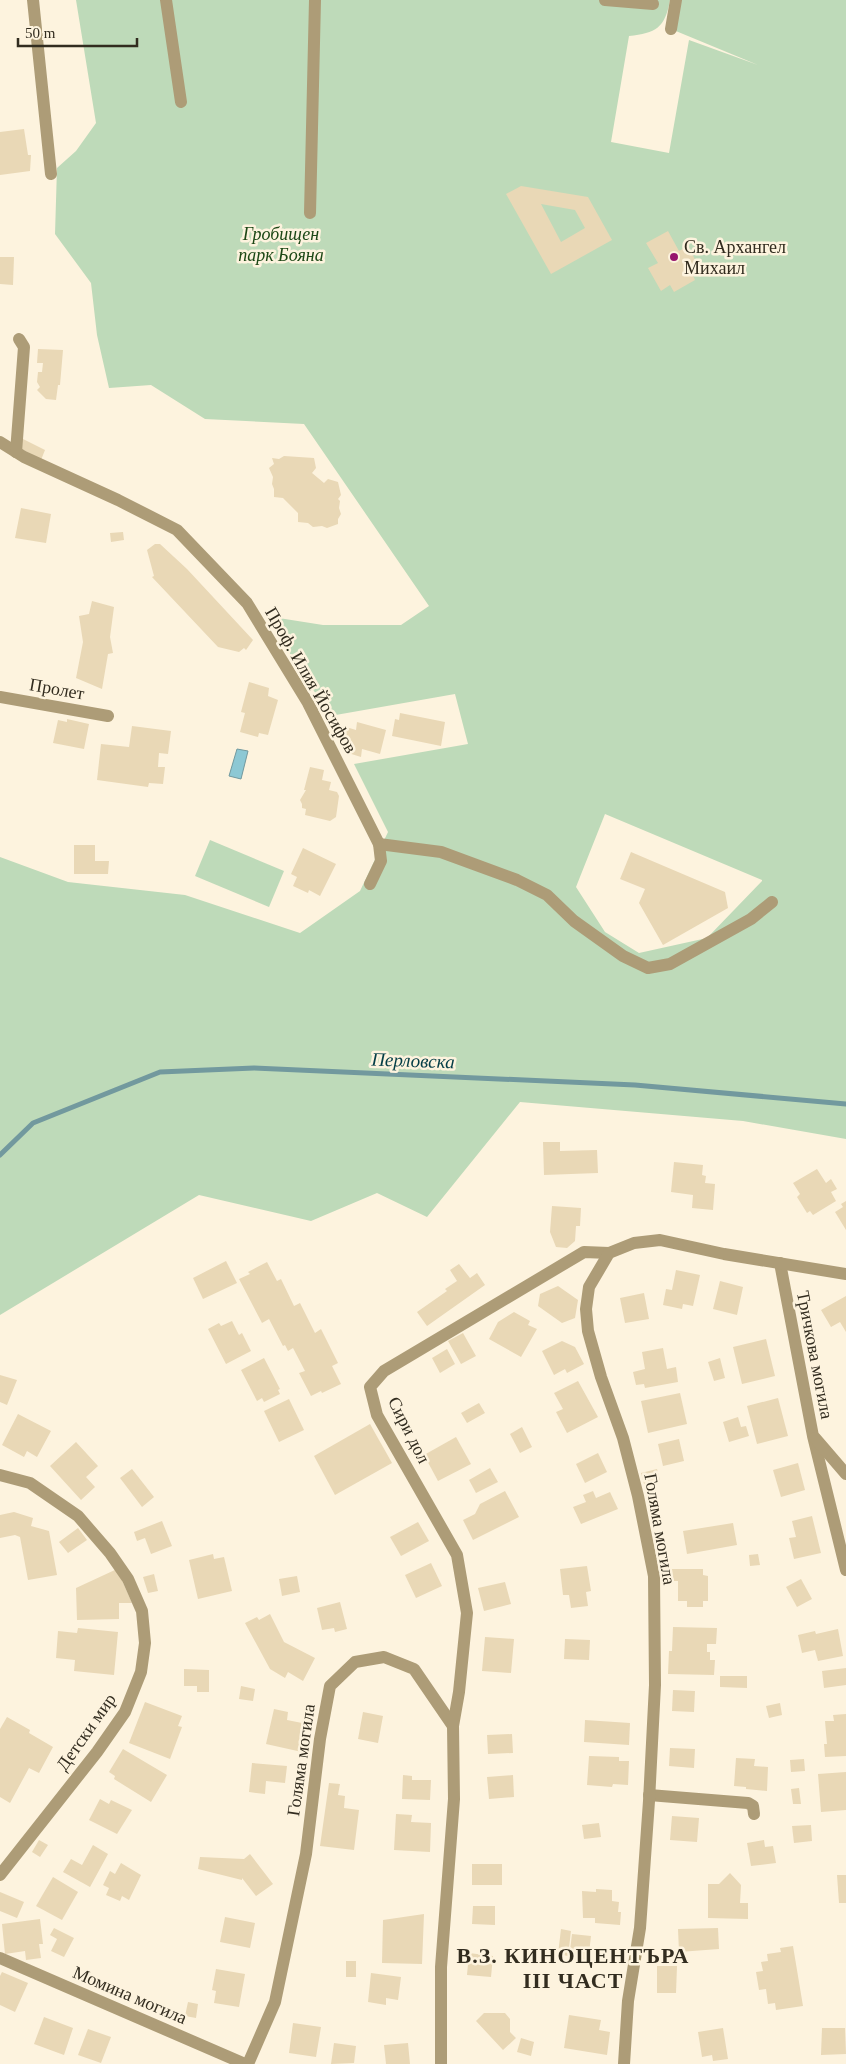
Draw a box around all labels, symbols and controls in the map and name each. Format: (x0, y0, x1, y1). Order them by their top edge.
scale bar (18, 15, 136, 47)
text: 50 m (25, 25, 56, 41)
park label: Гробищен парк Бояна (238, 224, 324, 265)
place label: Св. Архангел Михаил (684, 237, 786, 278)
marker: Св. Архангел Михаил (668, 251, 680, 263)
street label: Проф. Илия Йосифов (261, 603, 361, 757)
street label: Пролет (28, 674, 86, 704)
water label: Перловска (370, 1049, 455, 1072)
street label: Тричкова могила (793, 1289, 837, 1421)
street label: Сири дол (384, 1394, 434, 1466)
street label: Голяма могила (640, 1472, 680, 1586)
street label: Детски мир (52, 1690, 120, 1774)
street label: Голяма могила (283, 1703, 319, 1817)
district label: В.З. КИНОЦЕНТЪРА ІІІ ЧАСТ (457, 1943, 690, 1993)
street label: Момина могила (70, 1962, 190, 2028)

